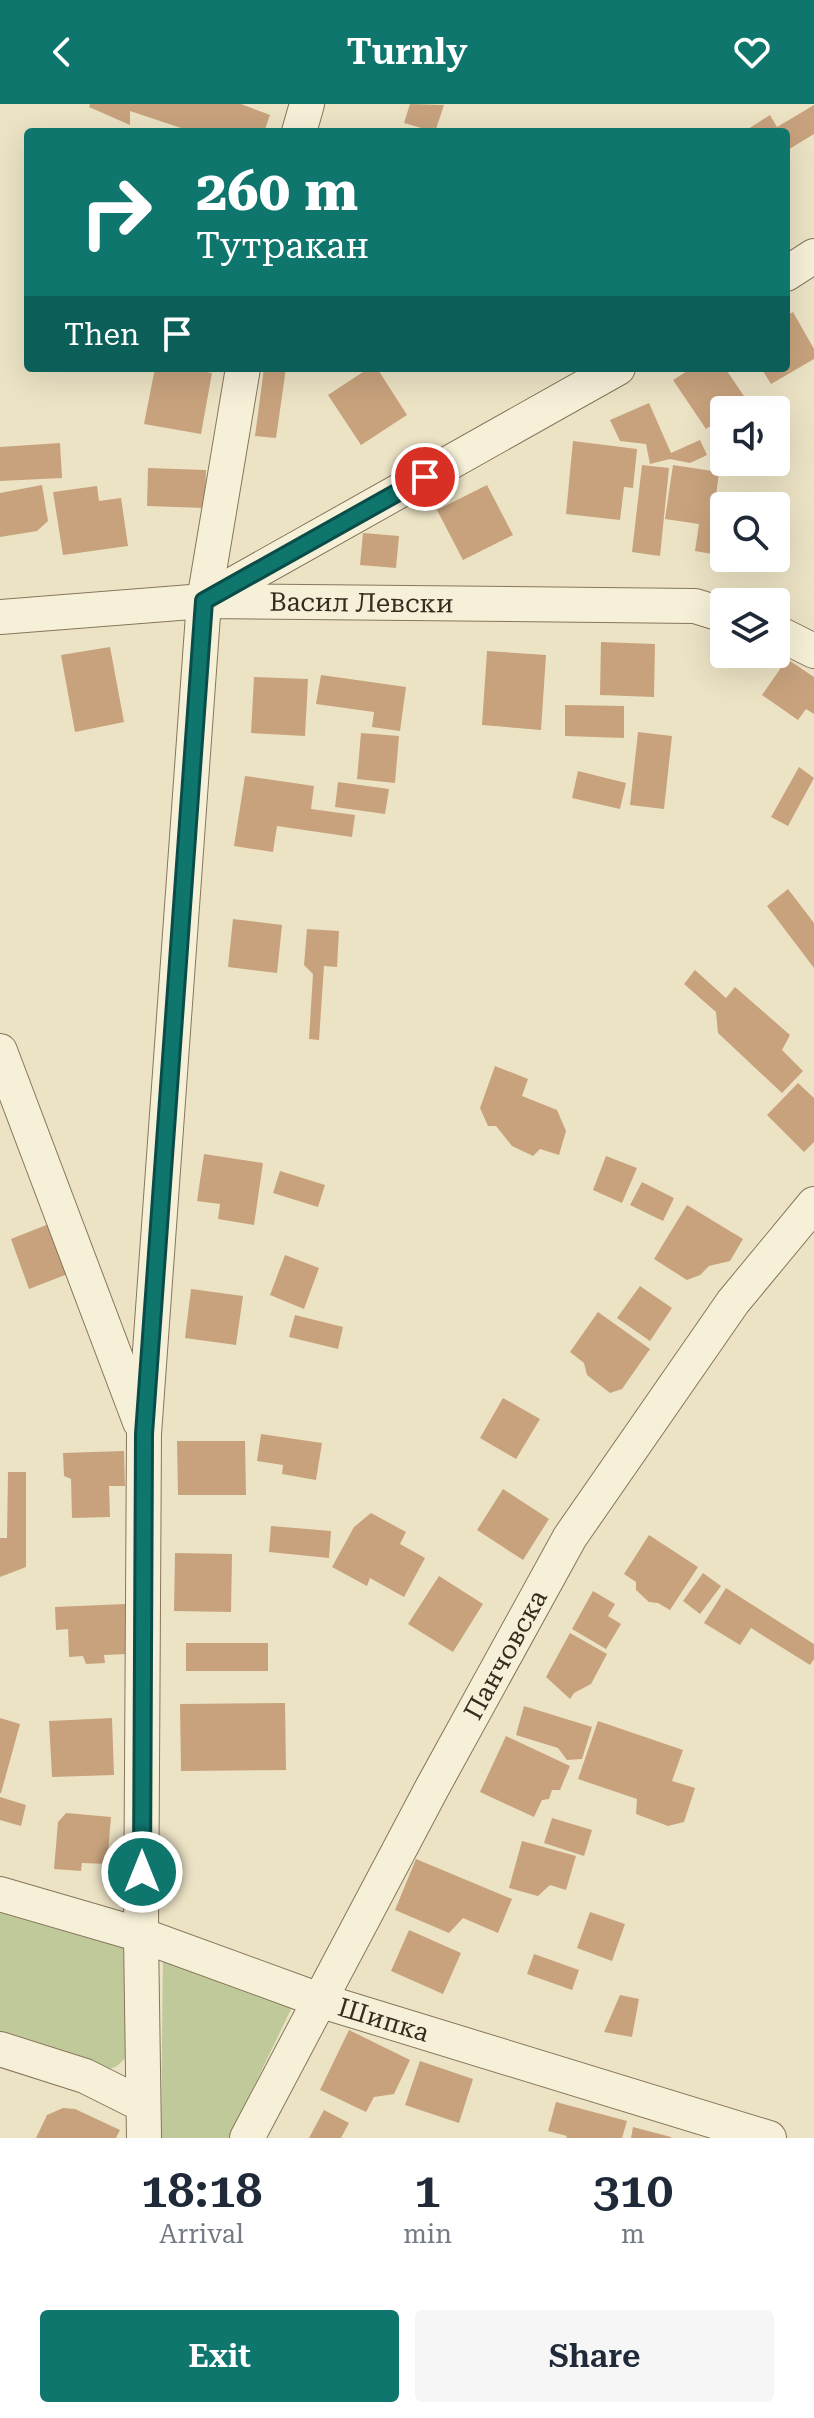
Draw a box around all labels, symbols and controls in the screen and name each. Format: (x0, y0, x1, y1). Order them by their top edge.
icon: back (40, 30, 84, 74)
icon: heart (730, 30, 774, 74)
text: Turnly (346, 31, 468, 73)
text: 260 m (196, 158, 358, 224)
icon: right (64, 160, 168, 264)
text: Тутракан (196, 225, 369, 267)
icon: arrive (155, 312, 199, 356)
text: Then (64, 317, 139, 352)
map controls (710, 396, 790, 668)
button: sound (710, 396, 790, 476)
pin (391, 443, 459, 511)
icon: arrive (403, 455, 447, 499)
button: search (710, 492, 790, 572)
street label: Васил Левски (269, 587, 454, 619)
button: layers (710, 588, 790, 668)
street label: Панчовска (458, 1585, 553, 1725)
position arrow (100, 1830, 184, 1914)
street label: Шипка (335, 1992, 433, 2048)
text: 18:18 (141, 2163, 262, 2219)
text: 1 (414, 2163, 441, 2219)
text: 310 (593, 2163, 673, 2219)
text: Arrival (159, 2219, 244, 2249)
text: min (403, 2219, 452, 2249)
text: m (621, 2219, 645, 2249)
button: Exit (40, 2310, 399, 2402)
button: Share (415, 2310, 774, 2402)

